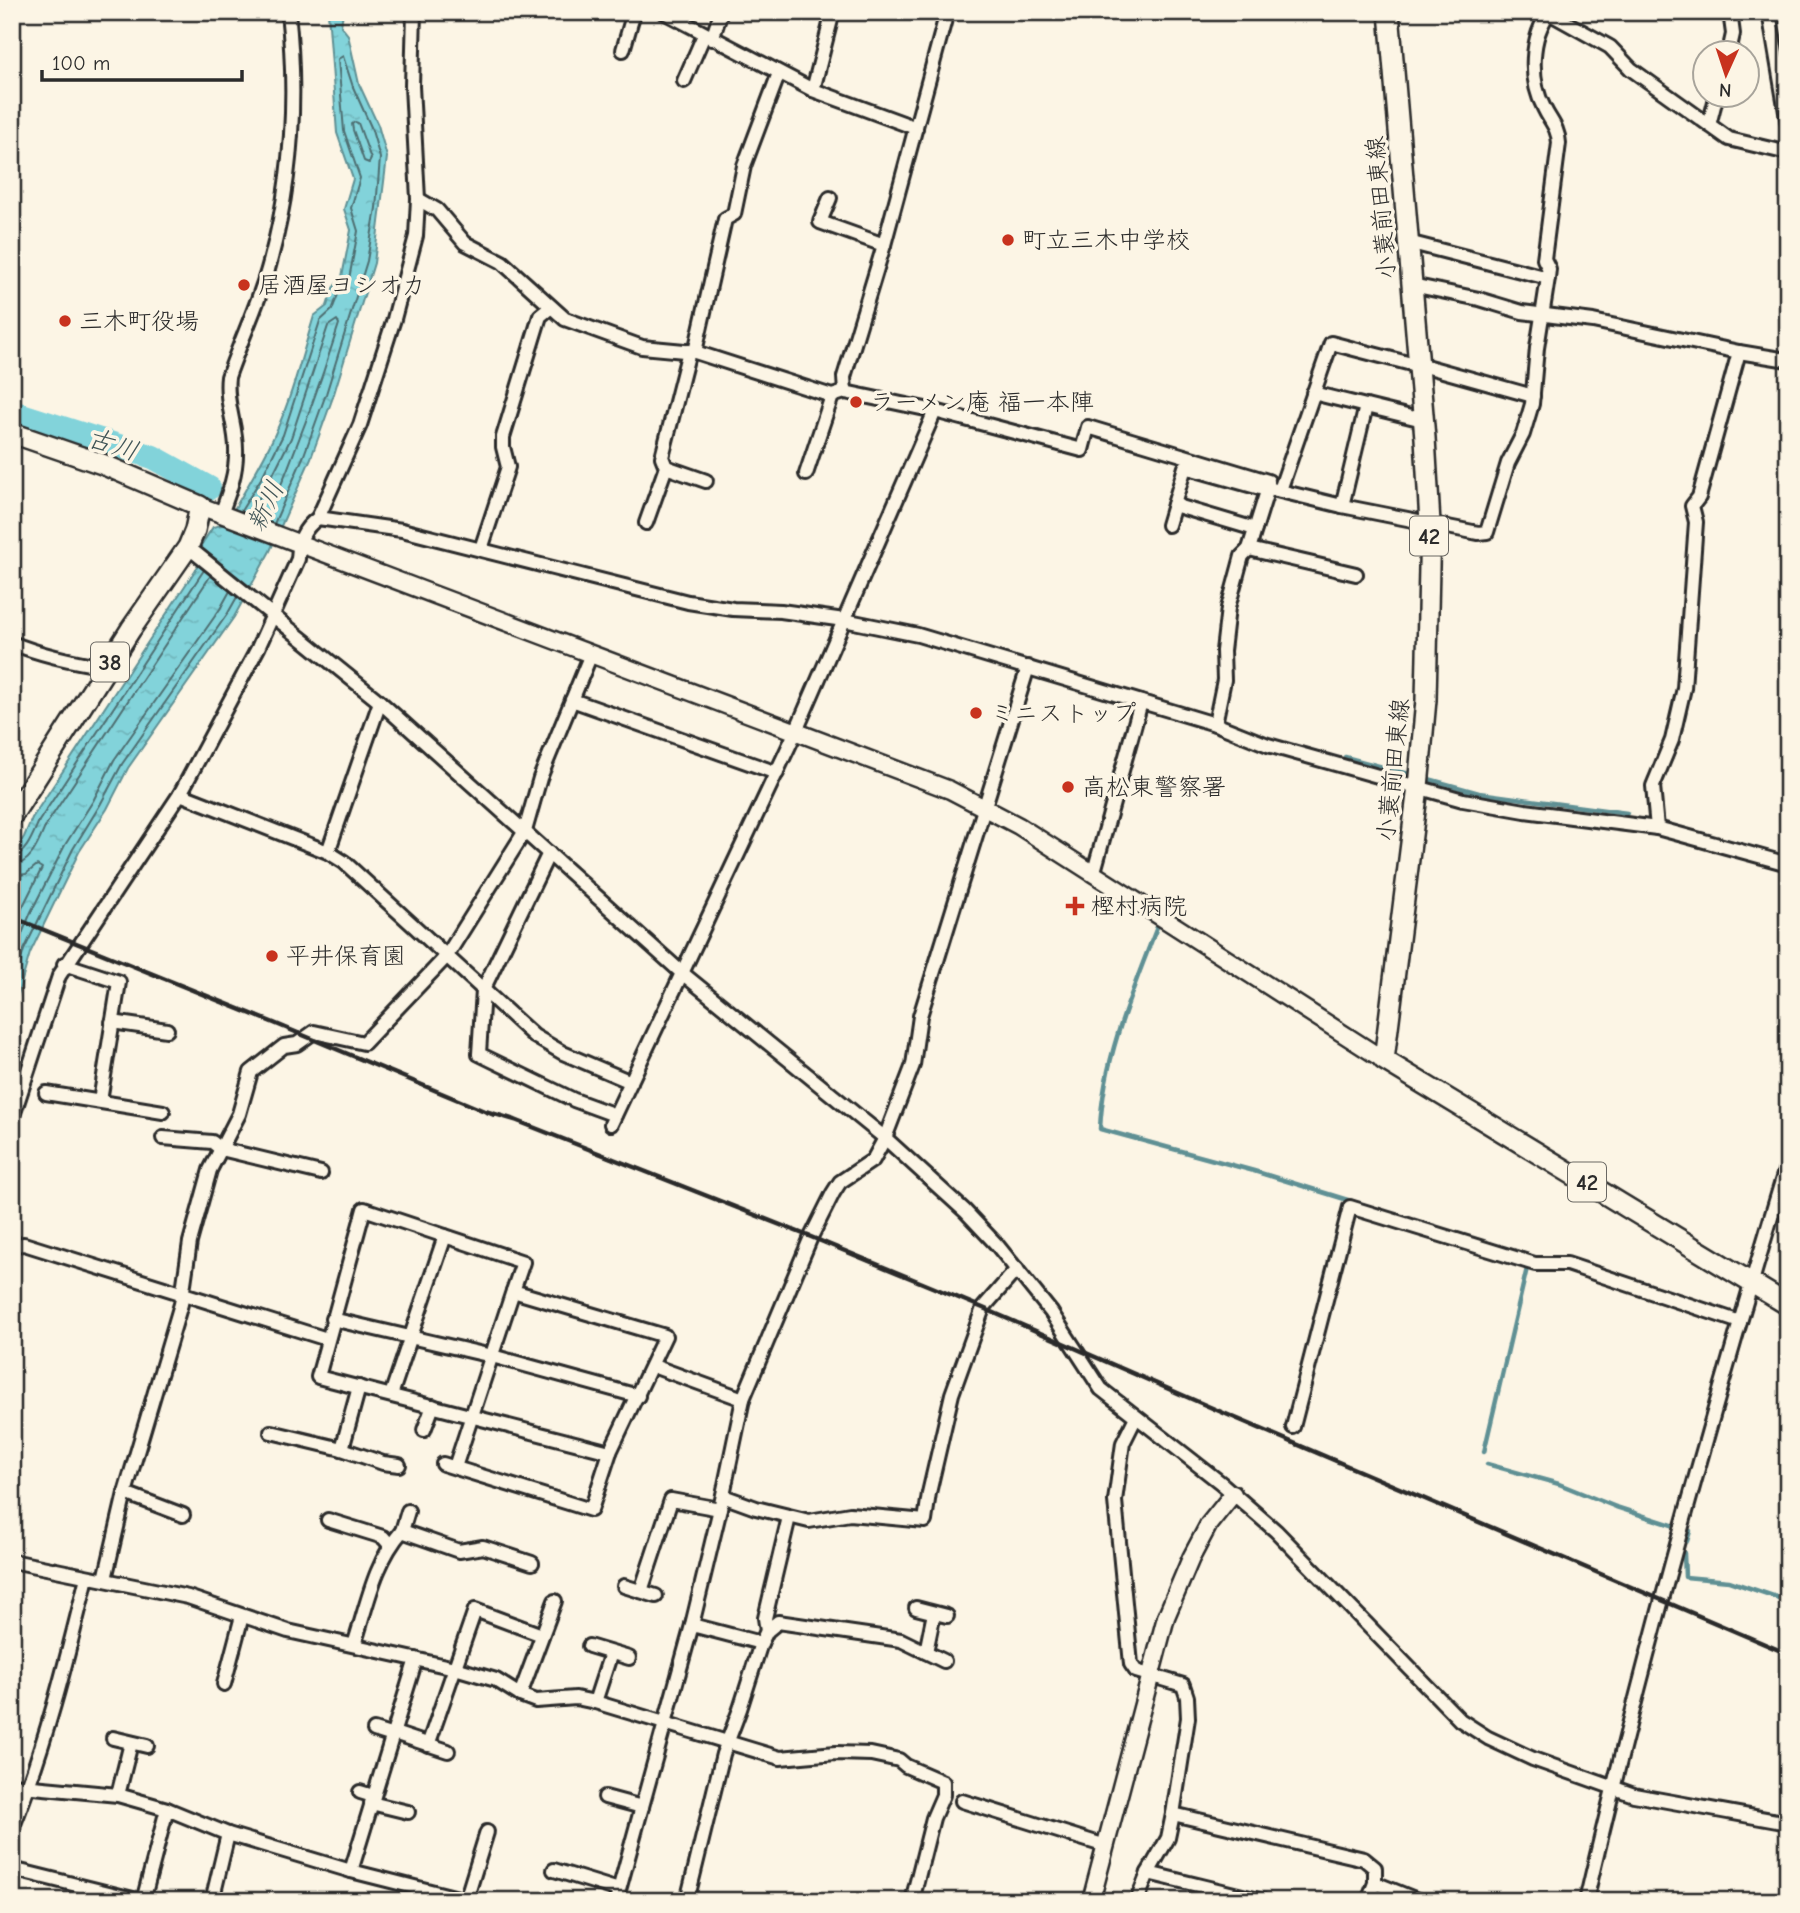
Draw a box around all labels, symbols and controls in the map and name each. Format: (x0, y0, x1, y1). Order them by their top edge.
scale bar (42, 38, 242, 82)
north arrow (1692, 38, 1762, 108)
text: 100 m (52, 51, 110, 75)
text: N (1718, 79, 1732, 101)
street label: 小蓑前田東線 (1361, 135, 1401, 281)
place label: 町立三木中学校 (1022, 226, 1190, 254)
marker: 町立三木中学校 (1000, 232, 1016, 248)
place label: 居酒屋ヨシオカ (258, 271, 426, 299)
marker: 居酒屋ヨシオカ (236, 277, 252, 293)
place label: 三木町役場 (79, 307, 199, 335)
marker: 三木町役場 (57, 313, 73, 329)
place label: ラーメン庵 福一本陣 (870, 388, 1094, 416)
marker: ラーメン庵 福一本陣 (848, 394, 864, 410)
water label: 古川 (83, 423, 142, 467)
water label: 新川 (241, 476, 291, 536)
road number: 42 (1410, 516, 1448, 556)
road number: 38 (91, 642, 129, 682)
street label: 小蓑前田東線 (1372, 697, 1414, 843)
place label: ミニストップ (990, 699, 1136, 727)
marker: ミニストップ (968, 705, 984, 721)
place label: 高松東警察署 (1082, 773, 1226, 801)
marker: 高松東警察署 (1060, 779, 1076, 795)
place label: 樫村病院 (1091, 892, 1187, 920)
marker: 樫村病院 (1065, 896, 1085, 916)
place label: 平井保育園 (286, 942, 406, 970)
marker: 平井保育園 (264, 948, 280, 964)
road number: 42 (1568, 1162, 1606, 1202)

